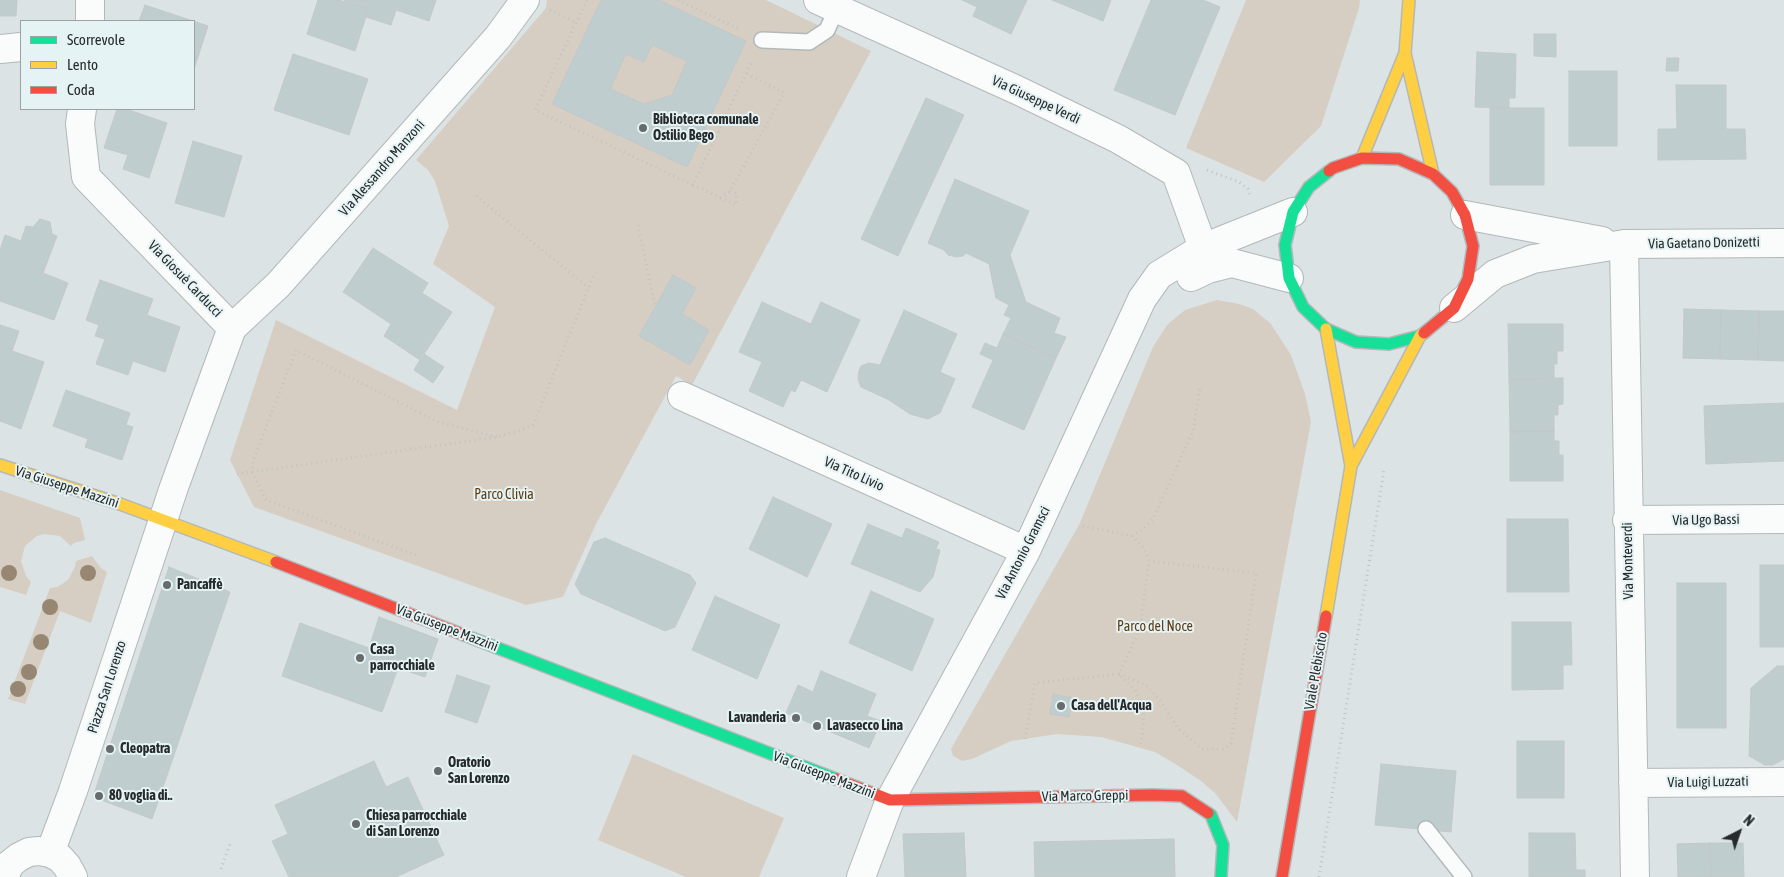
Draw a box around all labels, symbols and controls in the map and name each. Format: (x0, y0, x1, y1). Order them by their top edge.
legend (20, 20, 195, 110)
text: Scorrevole (67, 31, 125, 48)
text: Lento (67, 56, 98, 73)
street label: Via Giuseppe Verdi (989, 72, 1083, 128)
text: Coda (67, 81, 95, 98)
place label: Biblioteca comunale Ostilio Bego (653, 112, 759, 144)
street label: Via Alessandro Manzoni (336, 116, 428, 220)
marker: Biblioteca comunale Ostilio Bego (637, 122, 649, 134)
street label: Via Gaetano Donizetti (1648, 234, 1760, 252)
street label: Via Giosuè Carducci (144, 237, 226, 321)
street label: Via Tito Livio (821, 453, 887, 495)
street label: Via Giuseppe Mazzini (13, 462, 121, 512)
park label: Parco Clivia (474, 487, 534, 503)
street label: Via Antonio Gramsci (992, 504, 1054, 602)
street label: Via Ugo Bassi (1672, 511, 1740, 529)
street label: Via Monteverdi (1619, 522, 1637, 600)
place label: Pancaffè (177, 577, 223, 593)
marker: Pancaffè (161, 579, 173, 591)
street label: Via Giuseppe Mazzini (394, 601, 500, 655)
park label: Parco del Noce (1117, 619, 1193, 635)
street label: Viale Plebiscito (1301, 631, 1331, 711)
street label: Piazza San Lorenzo (84, 638, 130, 736)
place label: Casa parrocchiale (370, 642, 435, 674)
marker: Casa parrocchiale (354, 652, 366, 664)
place label: Casa dell'Acqua (1071, 698, 1152, 714)
marker: Casa dell'Acqua (1055, 700, 1067, 712)
place label: Lavanderia (728, 710, 786, 726)
marker: Lavanderia (790, 712, 802, 724)
place label: Lavasecco Lina (827, 718, 903, 734)
marker: Lavasecco Lina (811, 720, 823, 732)
place label: Cleopatra (120, 741, 170, 757)
marker: Cleopatra (104, 743, 116, 755)
street label: Via Giuseppe Mazzini (771, 748, 877, 802)
place label: Oratorio San Lorenzo (448, 755, 510, 788)
marker: Oratorio San Lorenzo (432, 765, 444, 777)
street label: Via Luigi Luzzati (1667, 773, 1749, 791)
street label: Via Marco Greppi (1042, 787, 1128, 805)
place label: 80 voglia di.. (109, 788, 173, 804)
marker: 80 voglia di.. (93, 790, 105, 802)
north arrow (1714, 807, 1764, 857)
place label: Chiesa parrocchiale di San Lorenzo (366, 808, 467, 840)
text: N (1740, 812, 1757, 829)
marker: Chiesa parrocchiale di San Lorenzo (350, 818, 362, 830)

